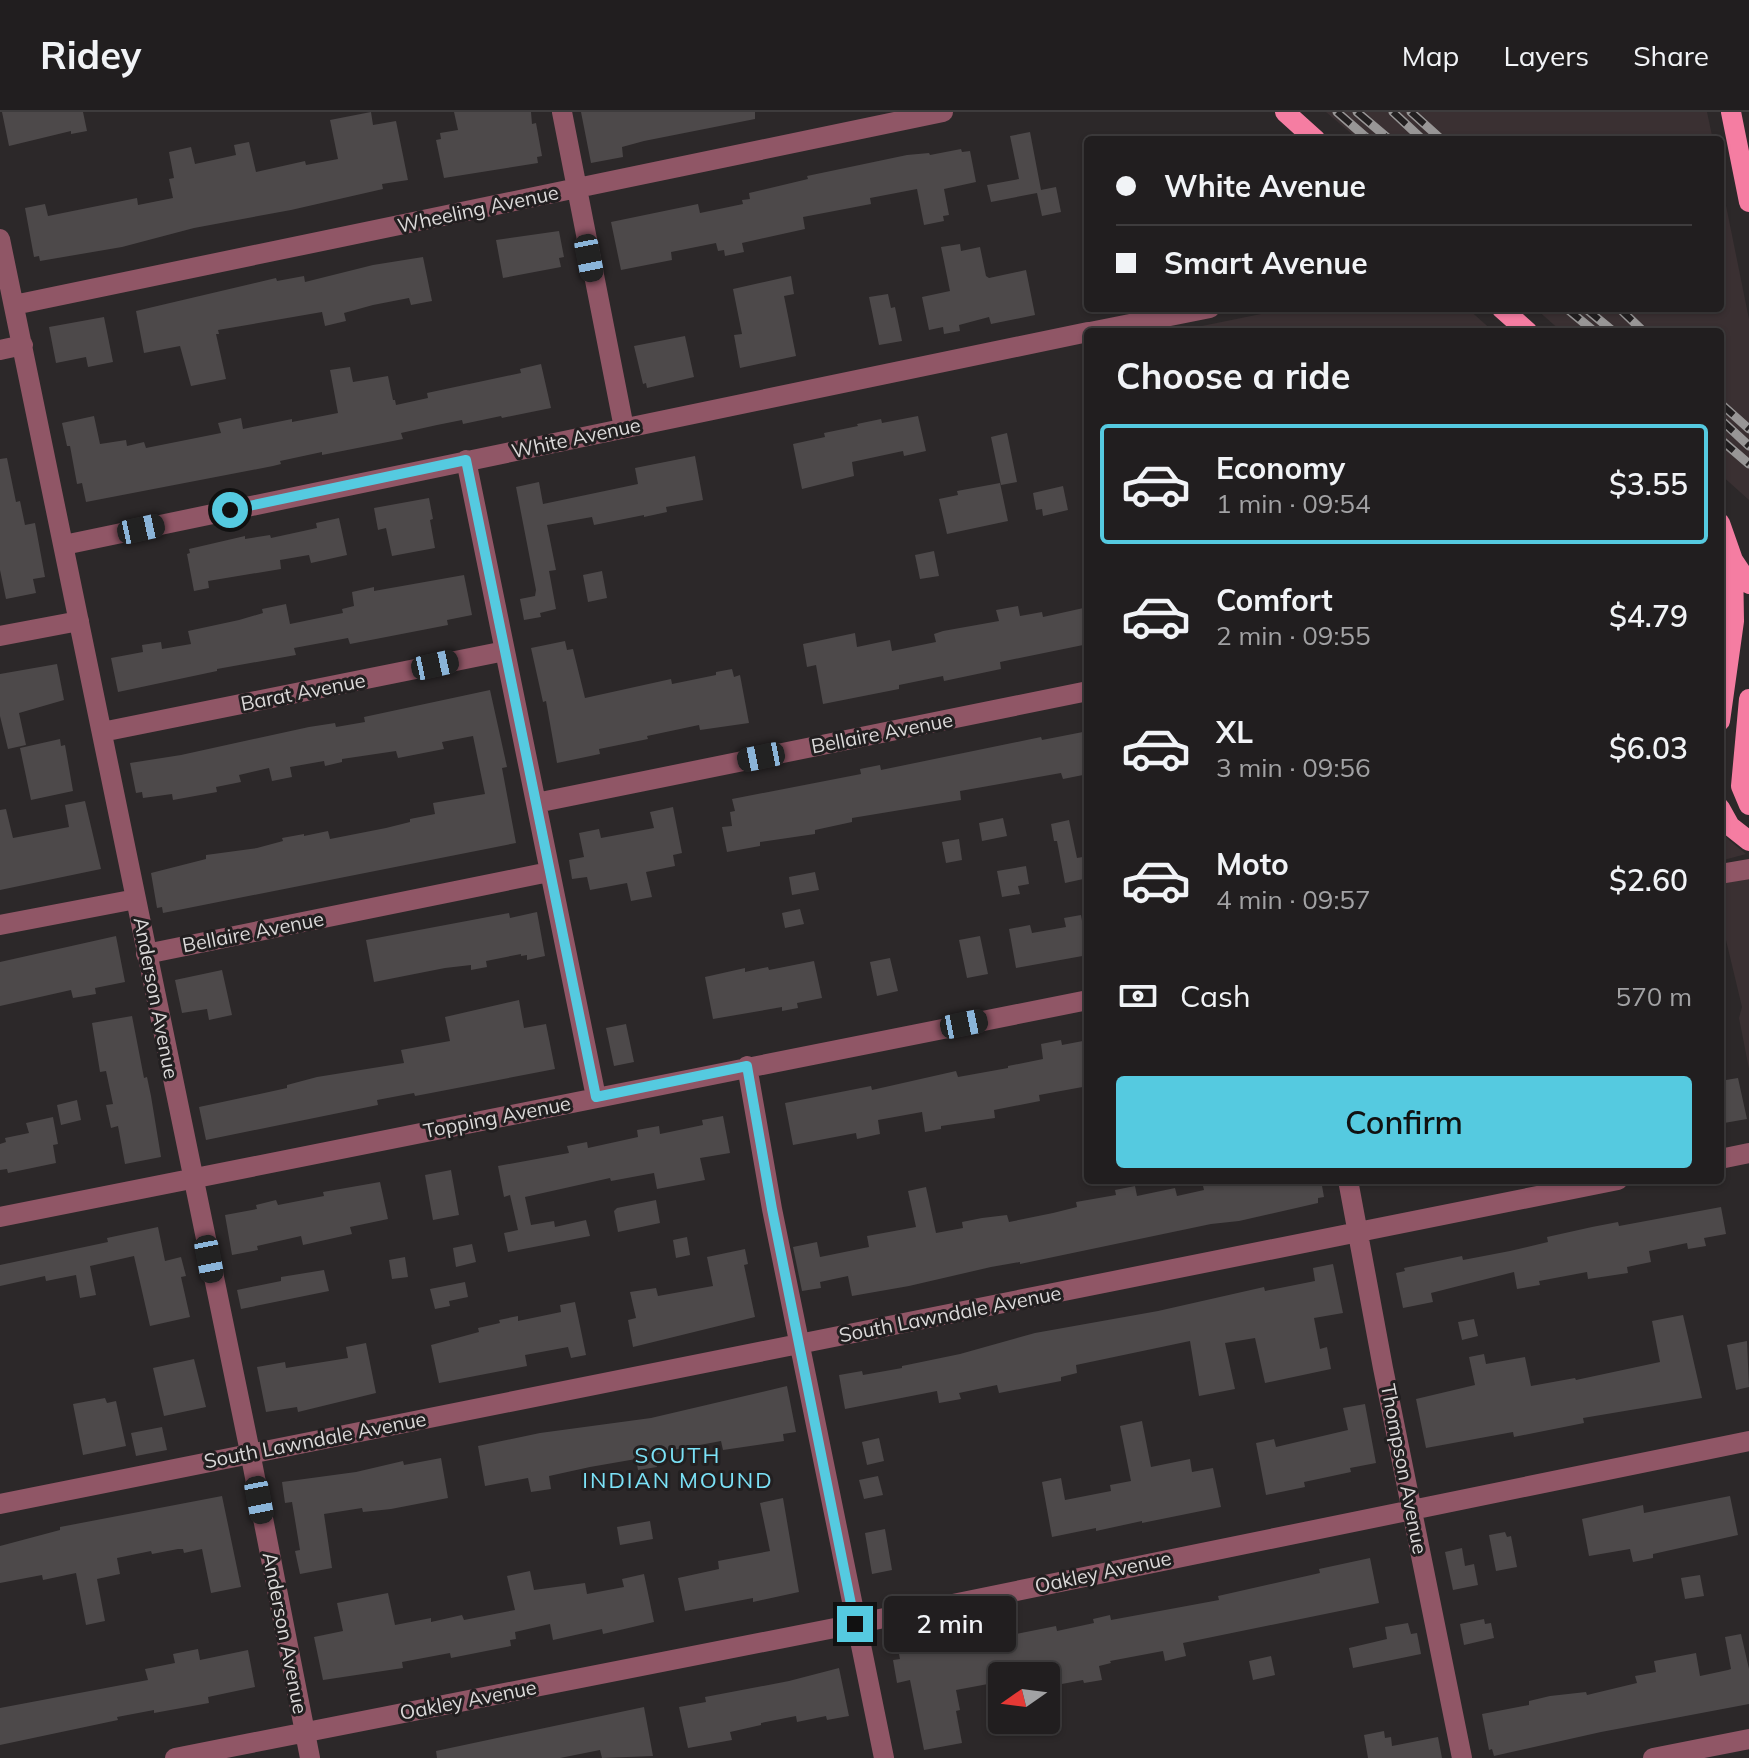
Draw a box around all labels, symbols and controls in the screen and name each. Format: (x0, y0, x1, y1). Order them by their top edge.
text: Ridey (40, 31, 141, 79)
text: Map (1402, 38, 1459, 73)
text: Layers (1503, 38, 1589, 73)
text: Share (1633, 38, 1709, 73)
text: White Avenue (1164, 167, 1366, 205)
street label: Wheeling Avenue (395, 179, 561, 238)
car (573, 232, 605, 284)
text: Smart Avenue (1164, 244, 1368, 282)
text: Choose a ride (1116, 353, 1350, 398)
street label: White Avenue (509, 412, 643, 463)
icon: car (1120, 448, 1192, 520)
text: Economy (1216, 449, 1345, 487)
text: $3.55 (1609, 465, 1688, 503)
text: 1 min · 09:54 (1216, 487, 1371, 520)
route start (212, 492, 248, 528)
car (115, 512, 167, 546)
icon: car (1120, 580, 1192, 652)
text: Comfort (1216, 581, 1333, 619)
text: $4.79 (1609, 597, 1688, 635)
text: 2 min · 09:55 (1216, 619, 1371, 652)
car (409, 648, 461, 682)
street label: Barat Avenue (238, 667, 367, 716)
street label: Bellaire Avenue (809, 707, 955, 758)
icon: car (1120, 712, 1192, 784)
text: XL (1216, 713, 1253, 751)
text: $6.03 (1609, 729, 1688, 767)
car (735, 741, 787, 773)
text: 3 min · 09:56 (1216, 751, 1371, 784)
icon: car (1120, 844, 1192, 916)
text: Moto (1216, 845, 1289, 883)
text: $2.60 (1609, 861, 1688, 899)
text: 4 min · 09:57 (1216, 883, 1371, 916)
street label: Bellaire Avenue (180, 906, 326, 957)
street label: Anderson Avenue (129, 915, 184, 1081)
icon: cash (1116, 974, 1160, 1018)
text: Cash (1180, 977, 1251, 1015)
text: 570 m (1616, 980, 1692, 1013)
car (938, 1008, 990, 1040)
button: Confirm (1116, 1076, 1692, 1168)
street label: Topping Avenue (421, 1090, 573, 1143)
car (193, 1233, 225, 1285)
street label: South Lawndale Avenue (837, 1280, 1063, 1347)
street label: Thompson Avenue (1376, 1382, 1433, 1556)
street label: South Lawndale Avenue (202, 1406, 428, 1473)
district label: SOUTH INDIAN MOUND (582, 1441, 774, 1494)
car (243, 1474, 275, 1526)
street label: Oakley Avenue (1032, 1545, 1173, 1598)
street label: Anderson Avenue (258, 1550, 313, 1716)
callout: 2 min (883, 1596, 1015, 1652)
route end (837, 1606, 873, 1642)
text: 2 min (916, 1607, 984, 1640)
north arrow (988, 1662, 1060, 1734)
map controls (988, 1662, 1060, 1734)
street label: Oakley Avenue (397, 1674, 538, 1725)

